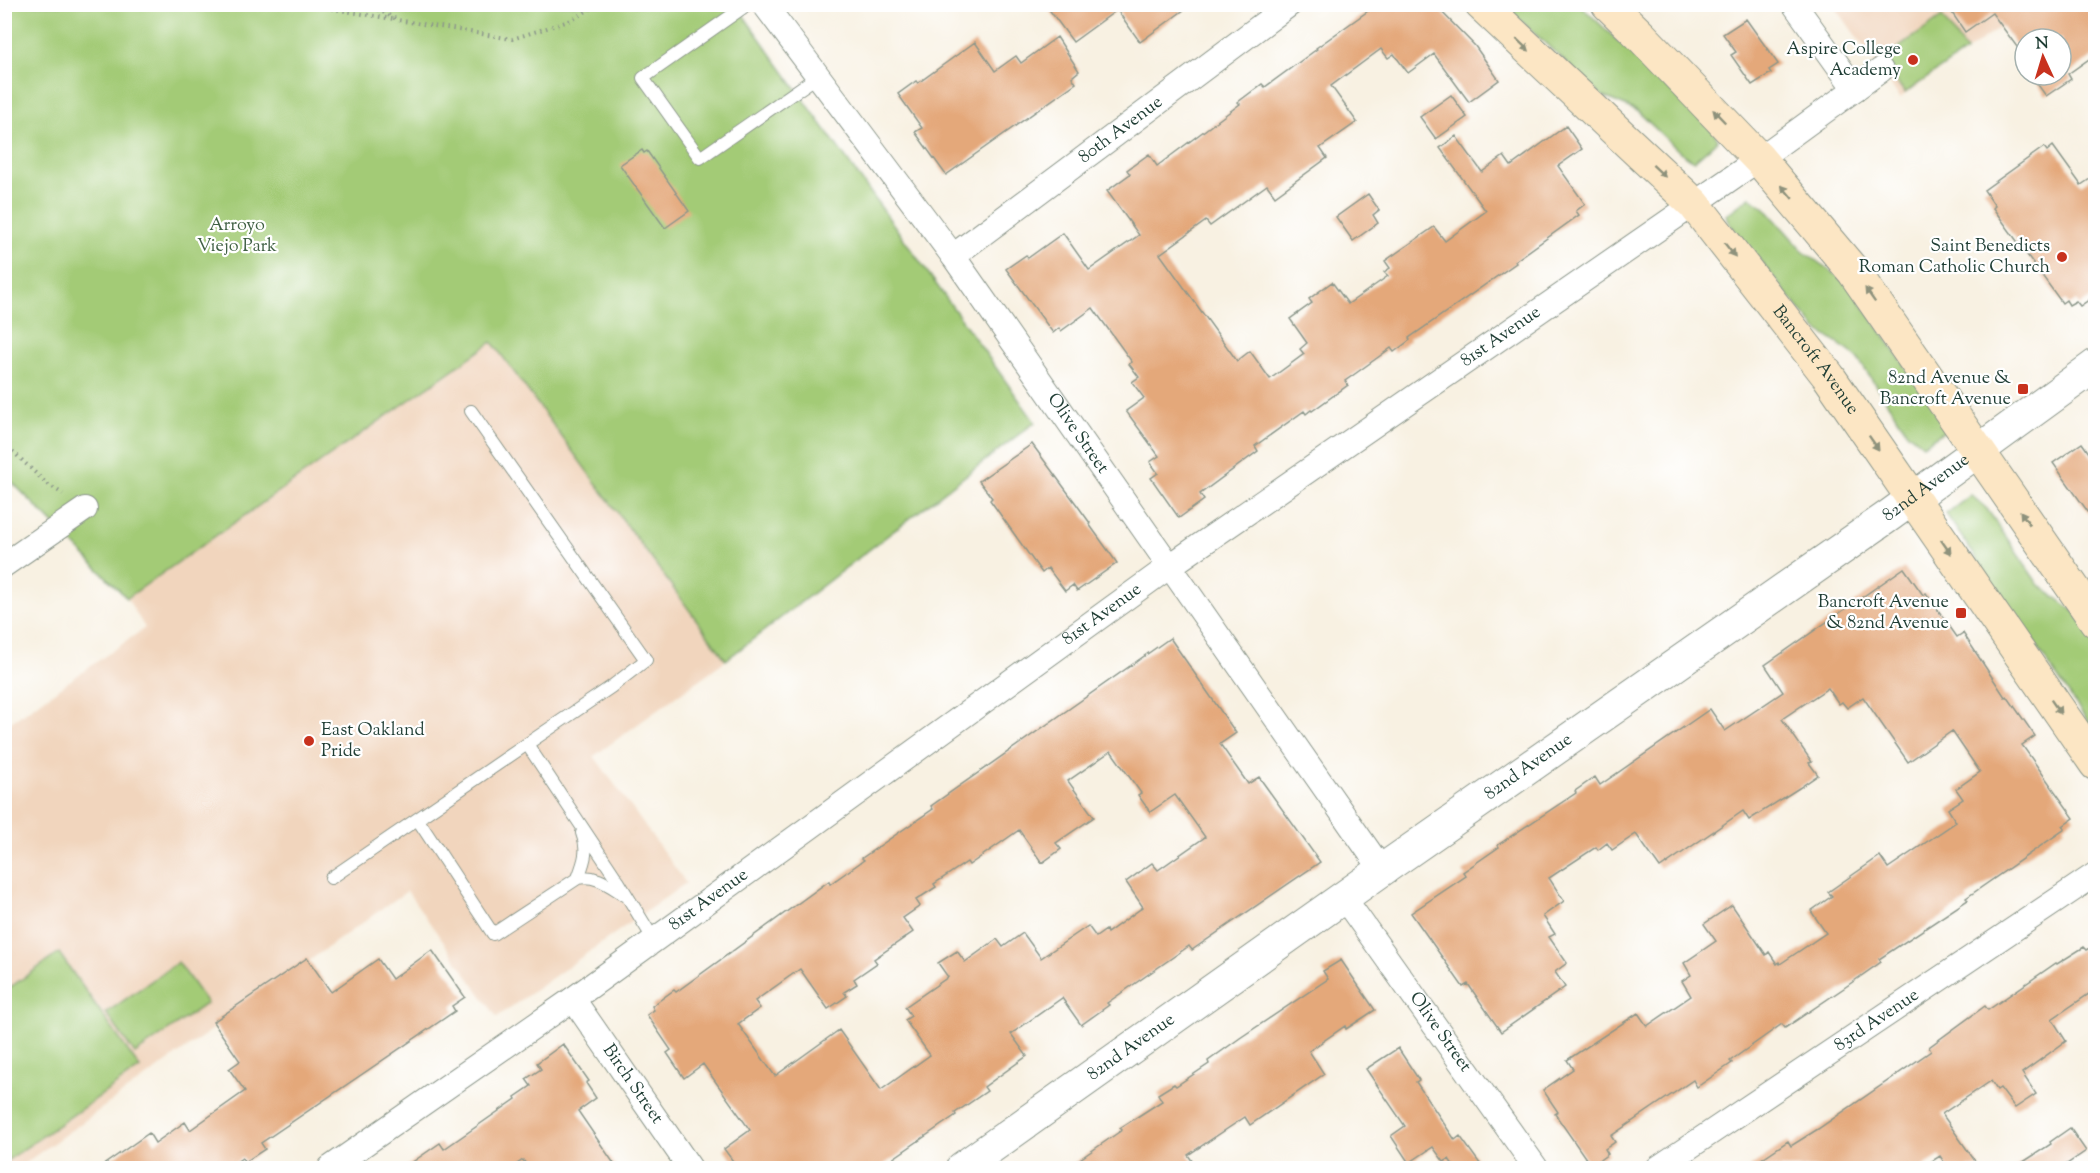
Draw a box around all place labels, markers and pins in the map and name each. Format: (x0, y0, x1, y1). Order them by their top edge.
place label: Aspire College Academy (1786, 37, 1901, 84)
marker: Aspire College Academy (1906, 53, 1920, 67)
place label: Saint Benedicts Roman Catholic Church (1859, 234, 2050, 281)
marker: Saint Benedicts Roman Catholic Church (2055, 250, 2069, 264)
place label: 82nd Avenue & Bancroft Avenue (1880, 366, 2011, 413)
marker: 82nd Avenue & Bancroft Avenue (2016, 382, 2030, 396)
place label: Bancroft Avenue & 82nd Avenue (1818, 590, 1949, 637)
marker: Bancroft Avenue & 82nd Avenue (1954, 606, 1968, 620)
place label: East Oakland Pride (321, 718, 425, 765)
marker: East Oakland Pride (302, 734, 316, 748)

